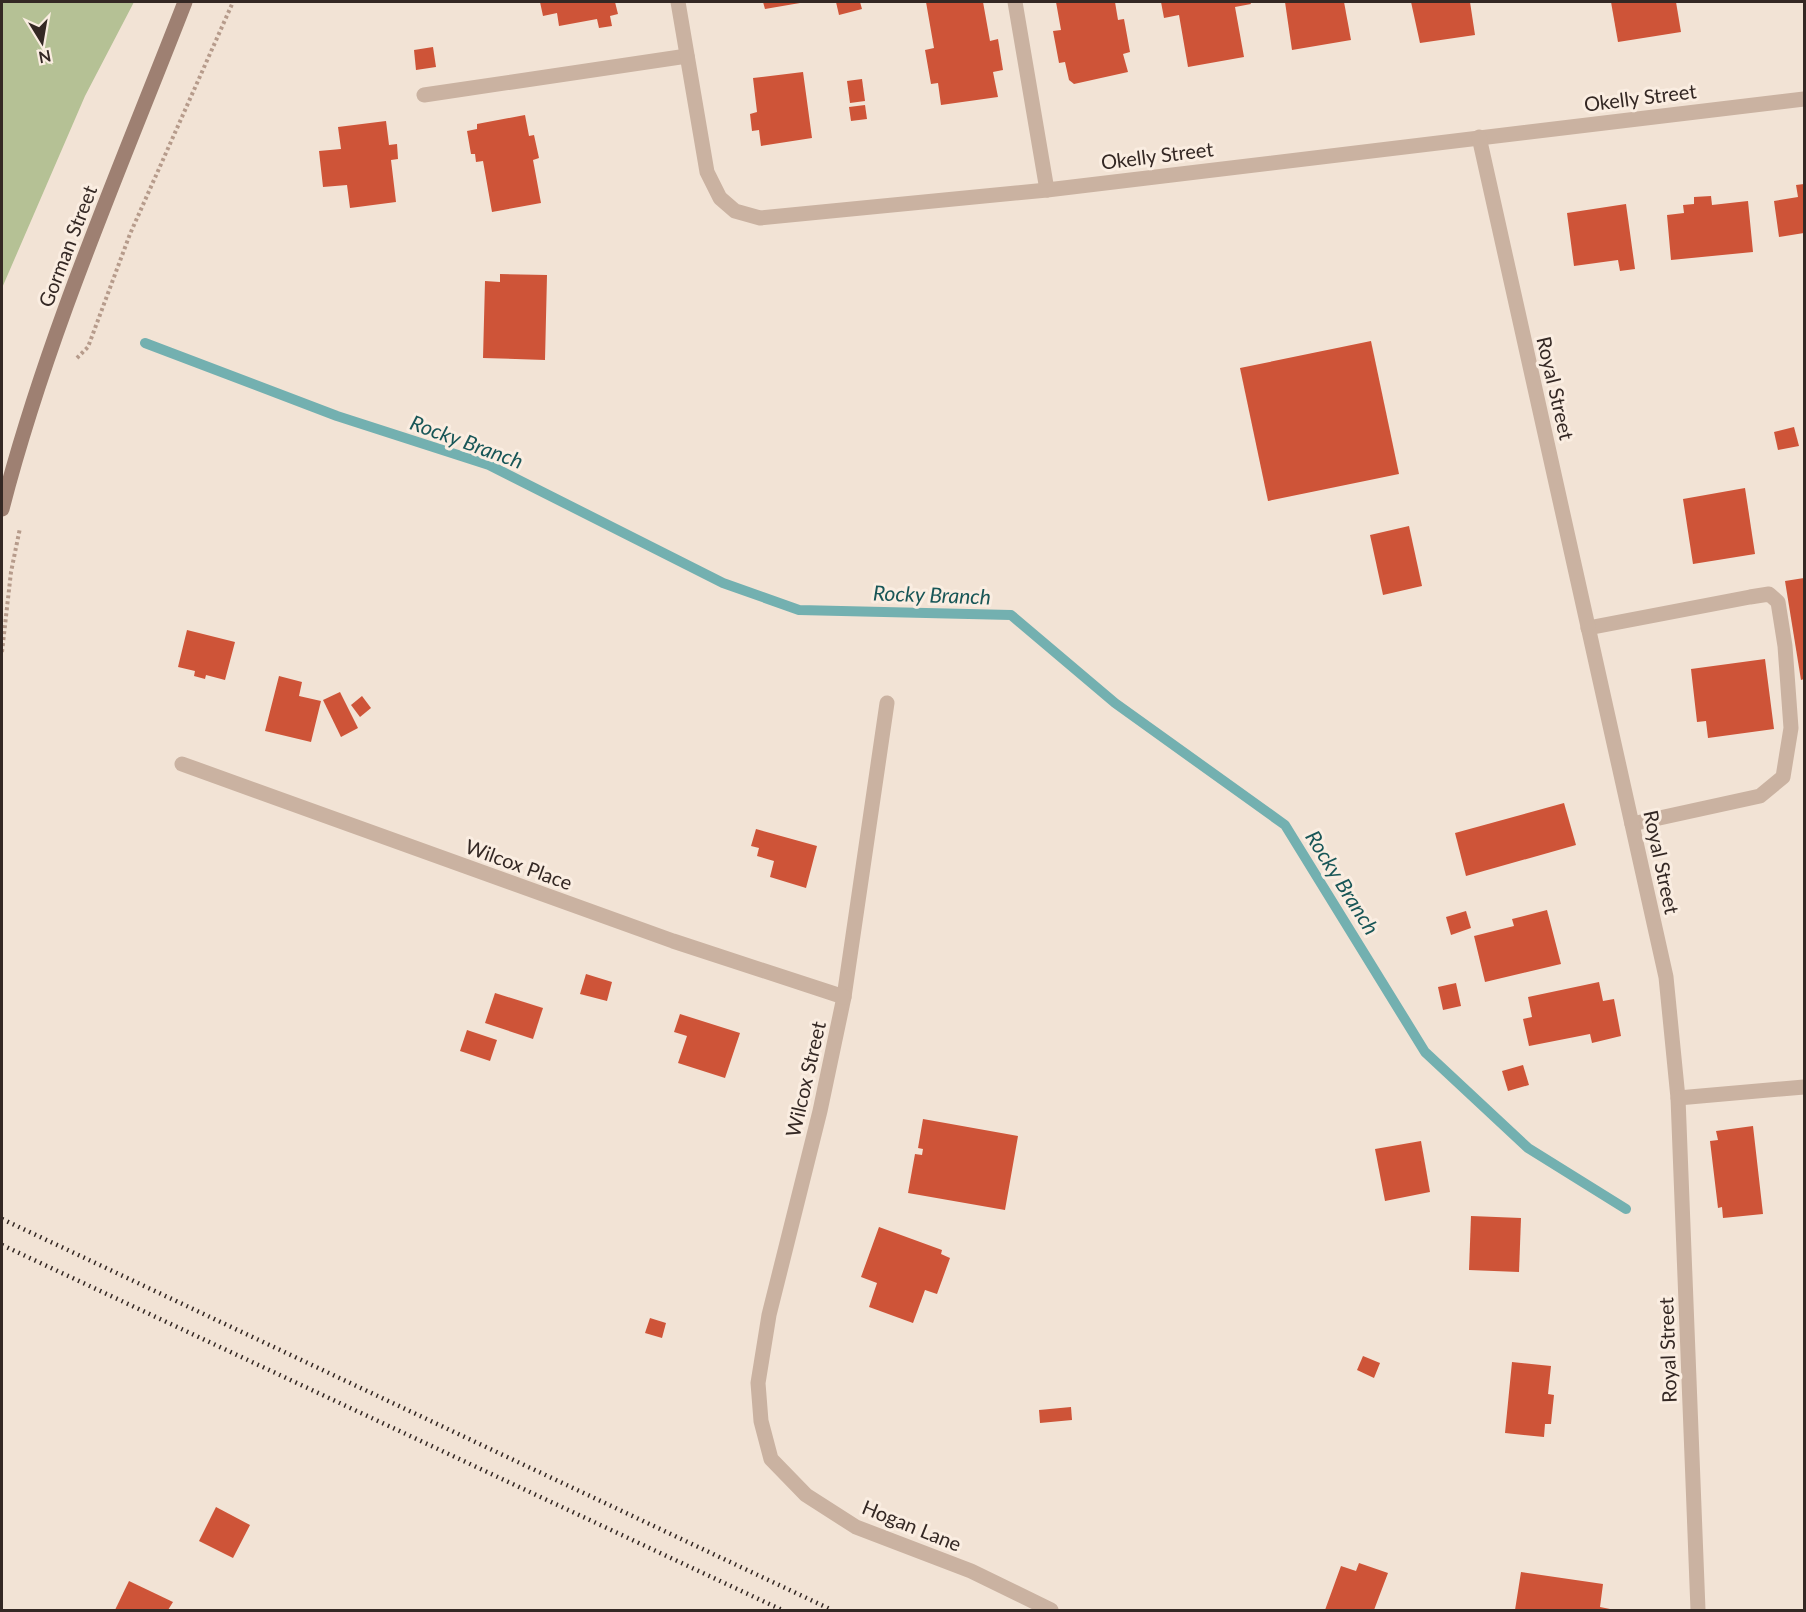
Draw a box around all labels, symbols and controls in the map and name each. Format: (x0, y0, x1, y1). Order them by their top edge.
north arrow (12, 12, 72, 72)
text: N (37, 47, 53, 68)
street label: Okelly Street (1582, 78, 1698, 116)
street label: Okelly Street (1099, 136, 1215, 174)
street label: Gorman Street (33, 182, 101, 310)
street label: Royal Street (1532, 334, 1580, 442)
water label: Rocky Branch (407, 409, 527, 473)
water label: Rocky Branch (873, 579, 991, 609)
street label: Royal Street (1639, 808, 1685, 916)
water label: Rocky Branch (1301, 825, 1385, 939)
street label: Wilcox Place (462, 834, 576, 894)
street label: Wilcox Street (780, 1019, 830, 1139)
street label: Royal Street (1653, 1297, 1681, 1403)
street label: Hogan Lane (859, 1494, 965, 1556)

